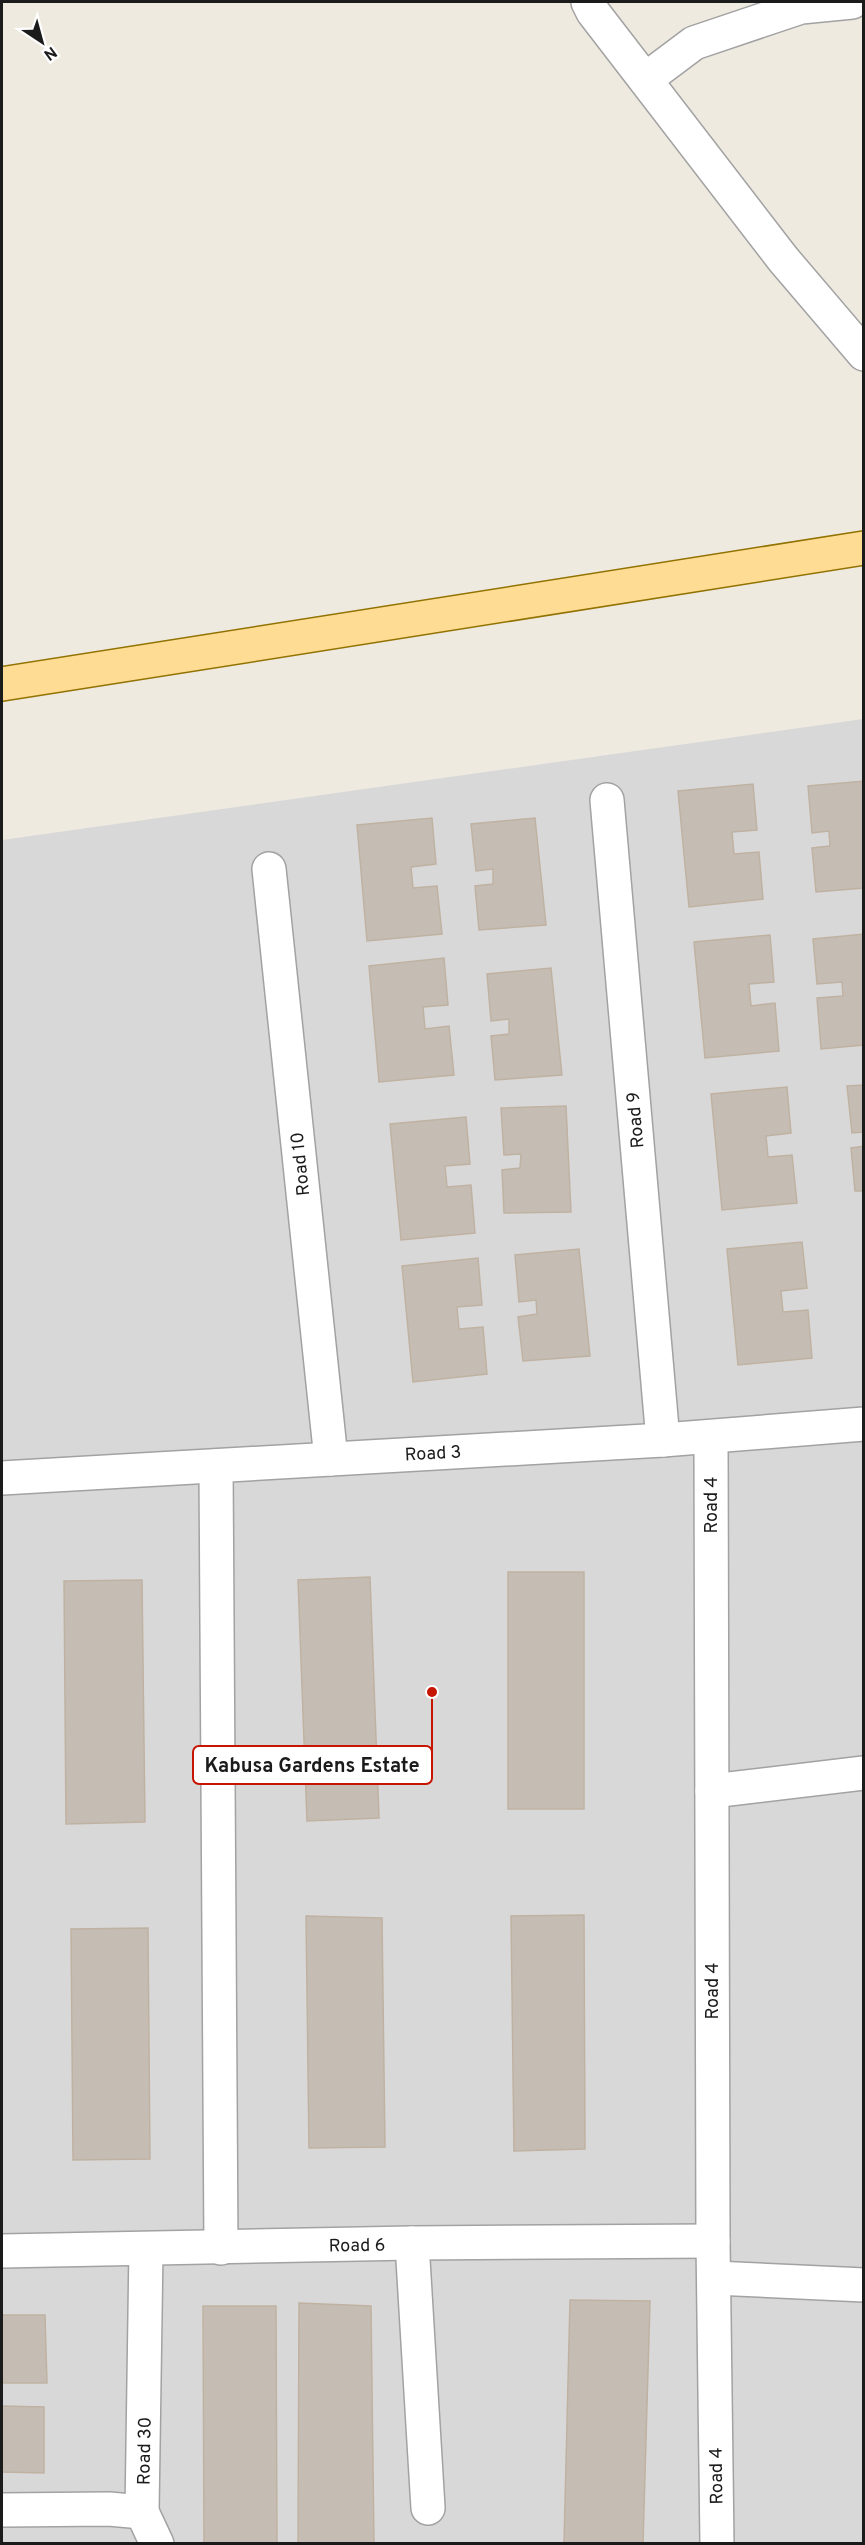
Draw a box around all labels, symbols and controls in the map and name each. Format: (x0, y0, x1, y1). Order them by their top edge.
north arrow (12, 12, 72, 72)
text: N (39, 41, 60, 64)
street label: Road 9 (623, 1091, 650, 1149)
street label: Road 10 (287, 1131, 316, 1197)
street label: Road 3 (404, 1442, 462, 1467)
street label: Road 4 (701, 1476, 724, 1534)
callout: Kabusa Gardens Estate (193, 1746, 432, 1784)
text: Kabusa Gardens Estate (204, 1754, 420, 1780)
street label: Road 4 (702, 1962, 725, 2020)
street label: Road 6 (329, 2235, 386, 2258)
street label: Road 30 (133, 2417, 158, 2485)
street label: Road 4 (706, 2447, 729, 2505)

